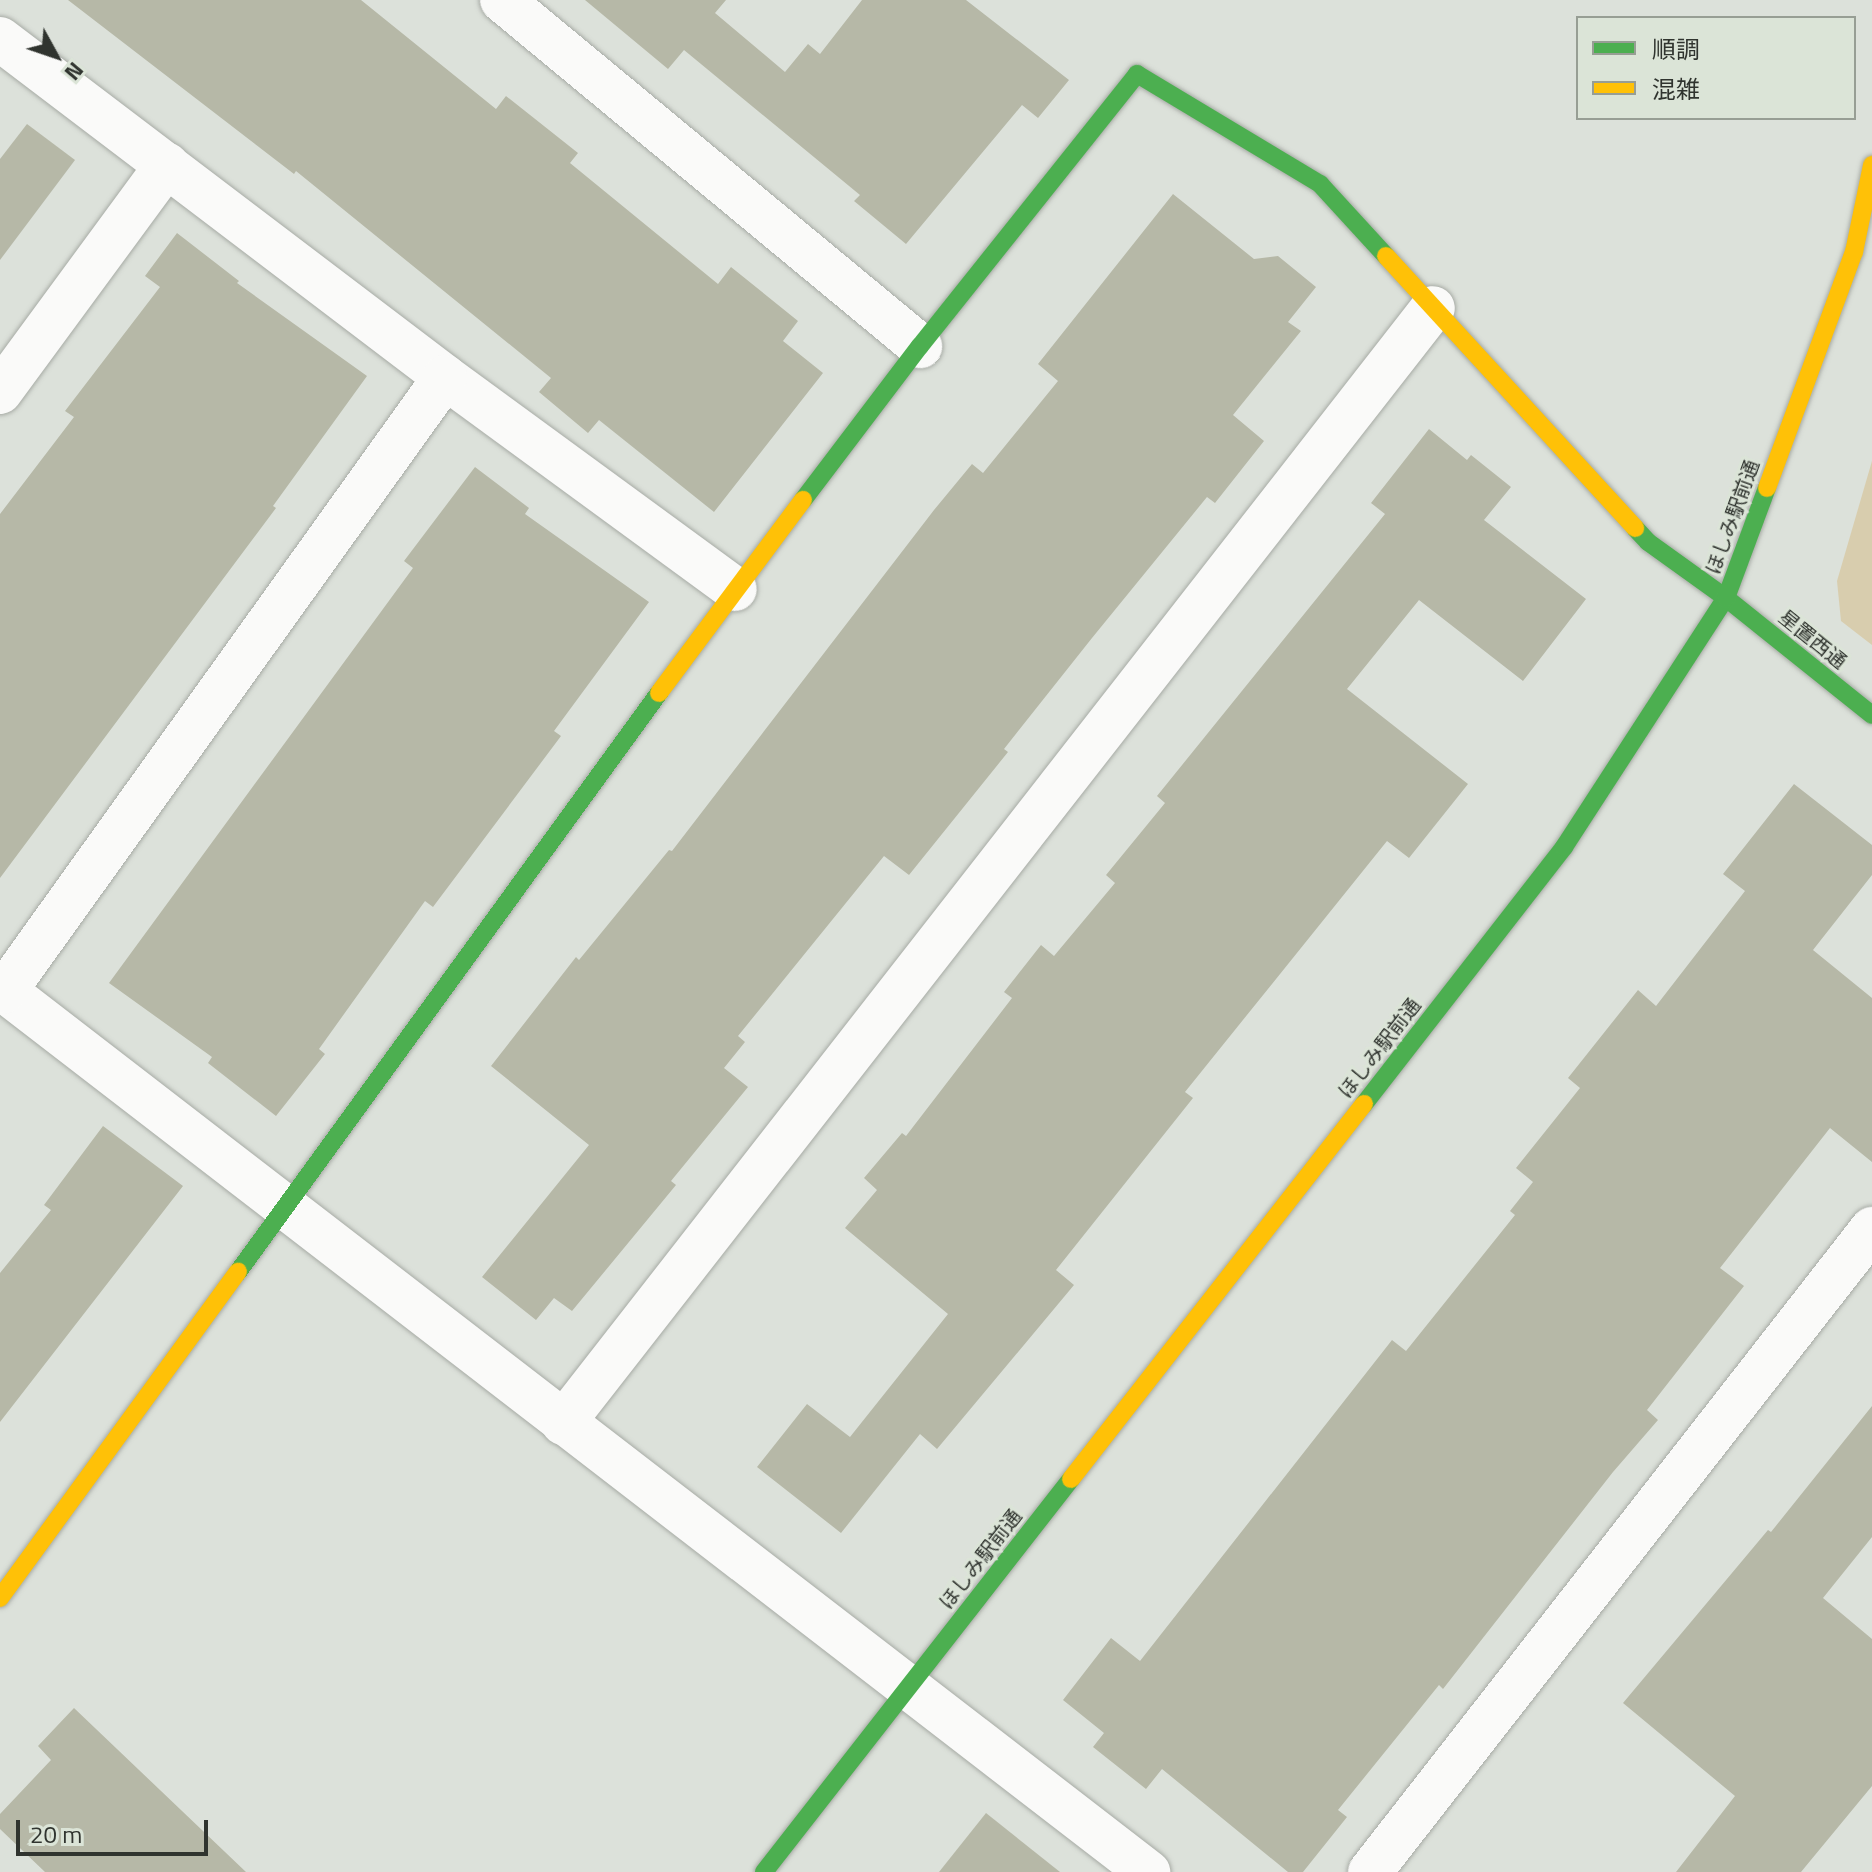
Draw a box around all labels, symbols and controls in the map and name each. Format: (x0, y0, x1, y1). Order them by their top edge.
north arrow (16, 16, 96, 96)
legend (1576, 16, 1856, 120)
text: 順調 (1652, 31, 1700, 67)
text: N (56, 55, 92, 88)
text: 混雑 (1652, 71, 1700, 107)
street label: ほしみ駅前通 (1700, 457, 1764, 577)
street label: 星置西通 (1774, 605, 1852, 673)
street label: ほしみ駅前通 (1333, 993, 1425, 1103)
street label: ほしみ駅前通 (934, 1504, 1026, 1614)
scale bar (20, 1804, 212, 1854)
text: 20 m (30, 1816, 82, 1852)

